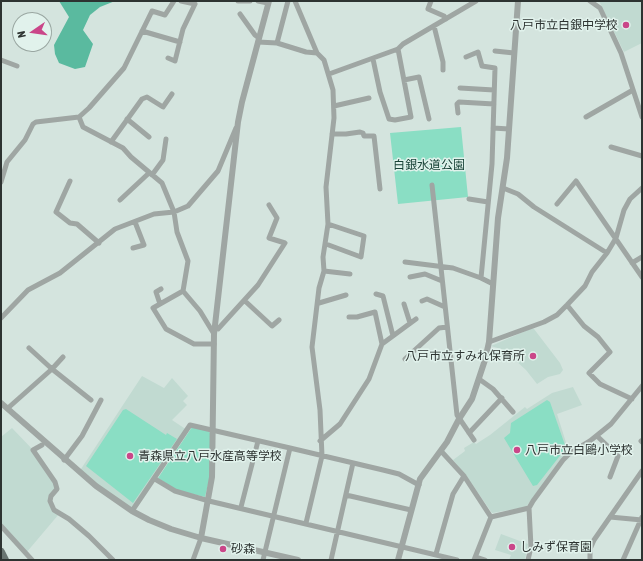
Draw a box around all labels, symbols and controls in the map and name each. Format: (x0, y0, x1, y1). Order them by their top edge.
north arrow (12, 12, 52, 52)
place label: 八戸市立白銀中学校 (510, 18, 618, 32)
marker: 八戸市立白銀中学校 (621, 20, 631, 30)
text: N (15, 30, 28, 39)
park label: 白銀水道公園 (393, 158, 465, 172)
place label: 八戸市立すみれ保育所 (405, 349, 525, 363)
marker: 八戸市立すみれ保育所 (528, 351, 538, 361)
place label: 八戸市立白鷗小学校 (525, 443, 633, 457)
marker: 八戸市立白鷗小学校 (512, 445, 522, 455)
place label: 青森県立八戸水産高等学校 (138, 449, 282, 463)
marker: 青森県立八戸水産高等学校 (125, 451, 135, 461)
place label: しみず保育園 (520, 540, 592, 554)
place label: 砂森 (231, 542, 255, 556)
marker: しみず保育園 (507, 542, 517, 552)
marker: 砂森 (218, 544, 228, 554)

